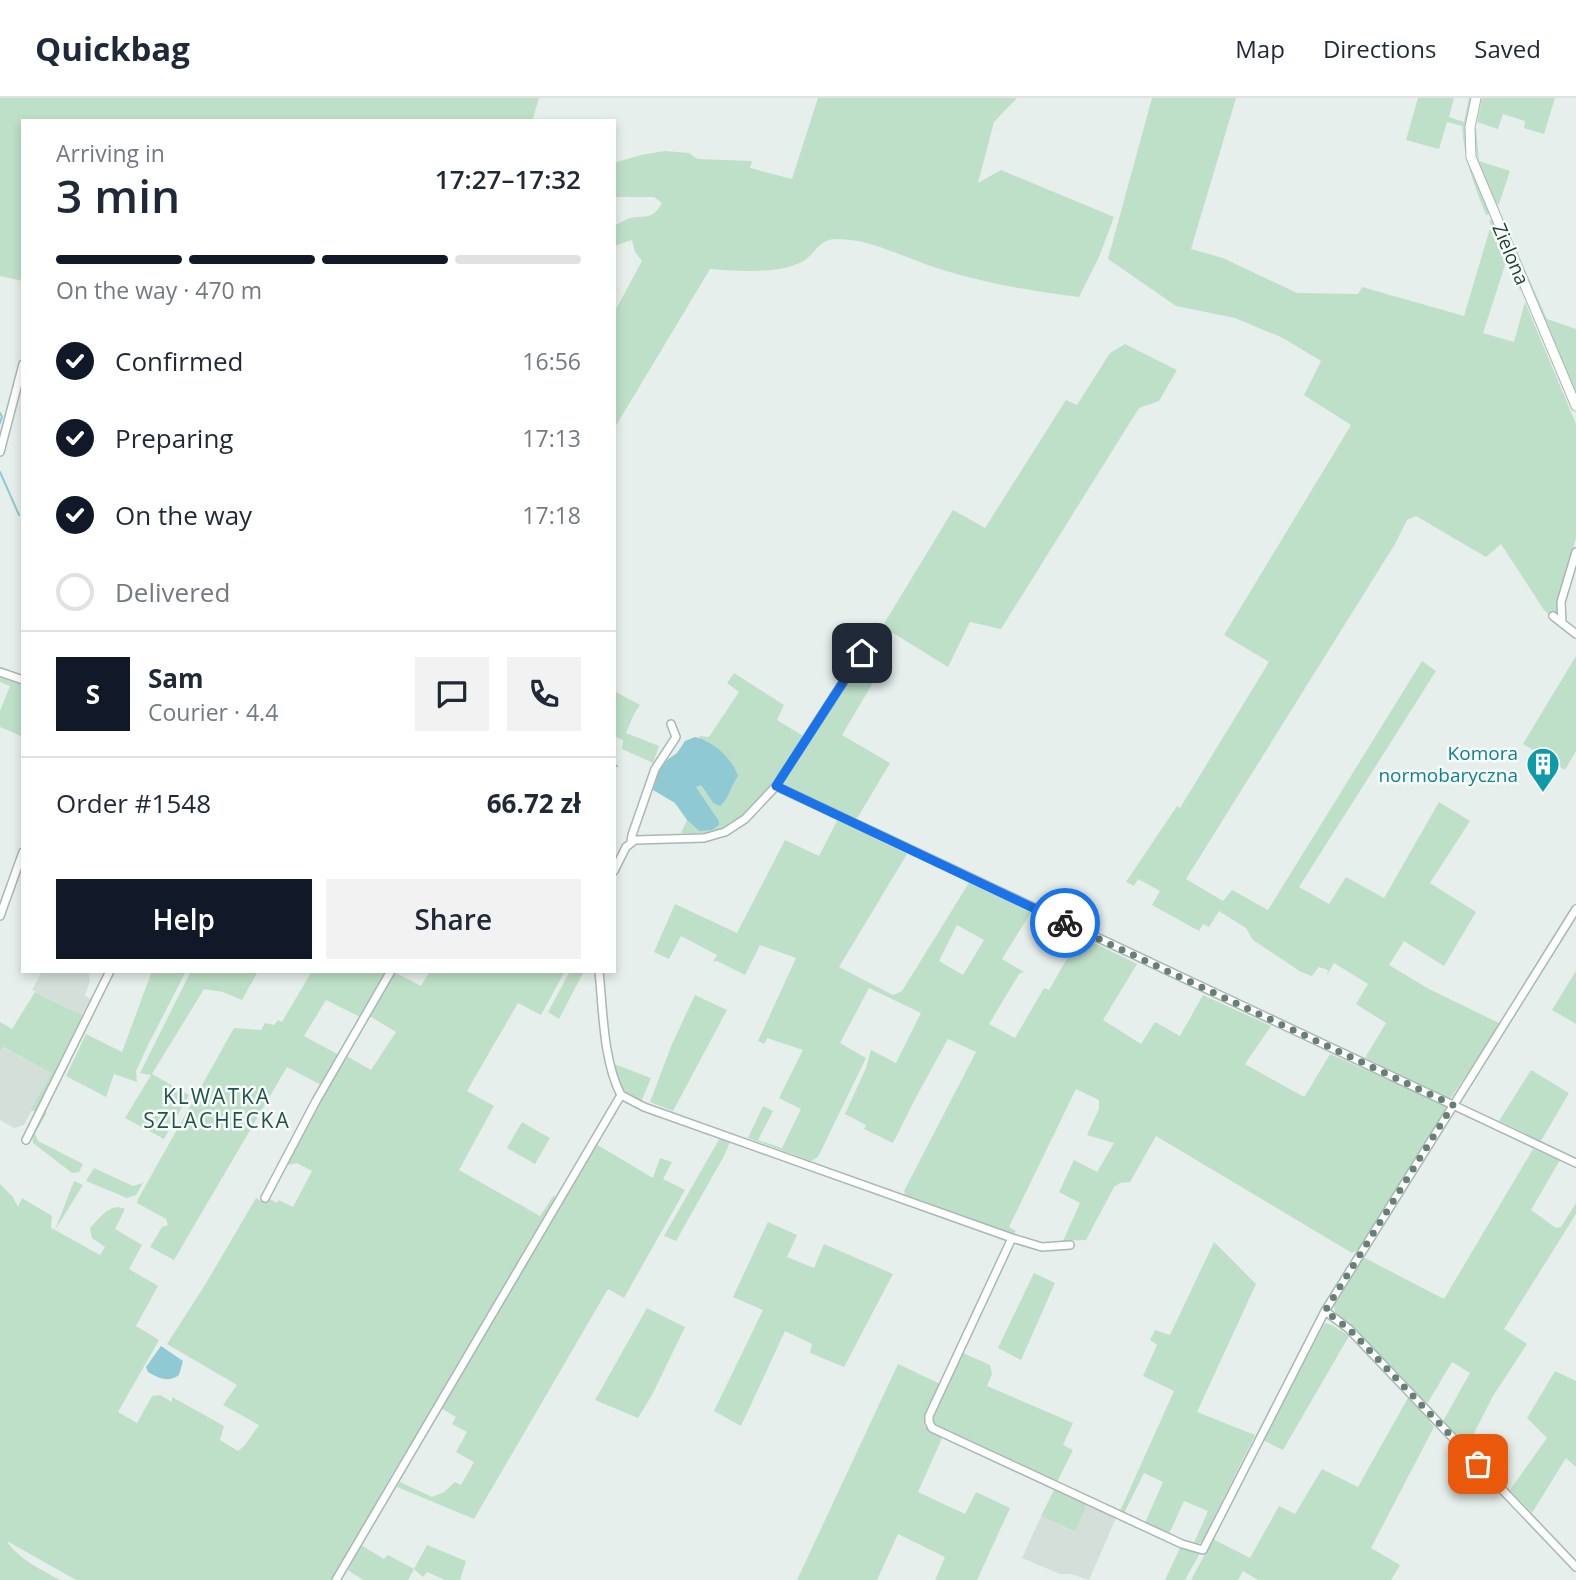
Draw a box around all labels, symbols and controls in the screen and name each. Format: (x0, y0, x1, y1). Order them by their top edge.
text: Quickbag (35, 26, 190, 71)
text: Map (1235, 32, 1285, 65)
text: Directions (1323, 32, 1436, 65)
text: Saved (1474, 32, 1541, 65)
text: Arriving in (56, 137, 165, 169)
text: 17:27–17:32 (435, 161, 581, 197)
text: 3 min (56, 164, 180, 226)
street label: Zielona (1486, 219, 1536, 289)
text: On the way · 470 m (56, 274, 262, 306)
icon: check (56, 342, 94, 380)
text: Confirmed (115, 343, 243, 379)
text: 16:56 (522, 345, 581, 377)
icon: check (56, 419, 94, 457)
text: Preparing (115, 420, 233, 456)
text: 17:13 (522, 422, 581, 454)
icon: check (56, 496, 94, 534)
text: On the way (115, 497, 252, 533)
text: 17:18 (522, 499, 581, 531)
text: Delivered (115, 574, 230, 610)
pin (832, 623, 892, 683)
icon: home (843, 634, 881, 672)
button: chat (415, 657, 489, 731)
button: phone (507, 657, 581, 731)
text: Sam (148, 660, 204, 696)
text: S (86, 676, 100, 712)
text: Courier · 4.4 (148, 696, 278, 728)
place label: Komora normobaryczna (1378, 740, 1518, 788)
building icon: Komora normobaryczna (1524, 745, 1562, 794)
text: Order #1548 (56, 785, 211, 821)
text: 66.72 zł (487, 785, 581, 821)
button: Help (56, 879, 312, 959)
button: Share (326, 879, 581, 959)
courier (1030, 888, 1100, 958)
icon: bike (1046, 904, 1084, 942)
district label: KLWATKA SZLACHECKA (143, 1082, 291, 1134)
pin (1448, 1434, 1508, 1494)
icon: bag (1459, 1445, 1497, 1483)

